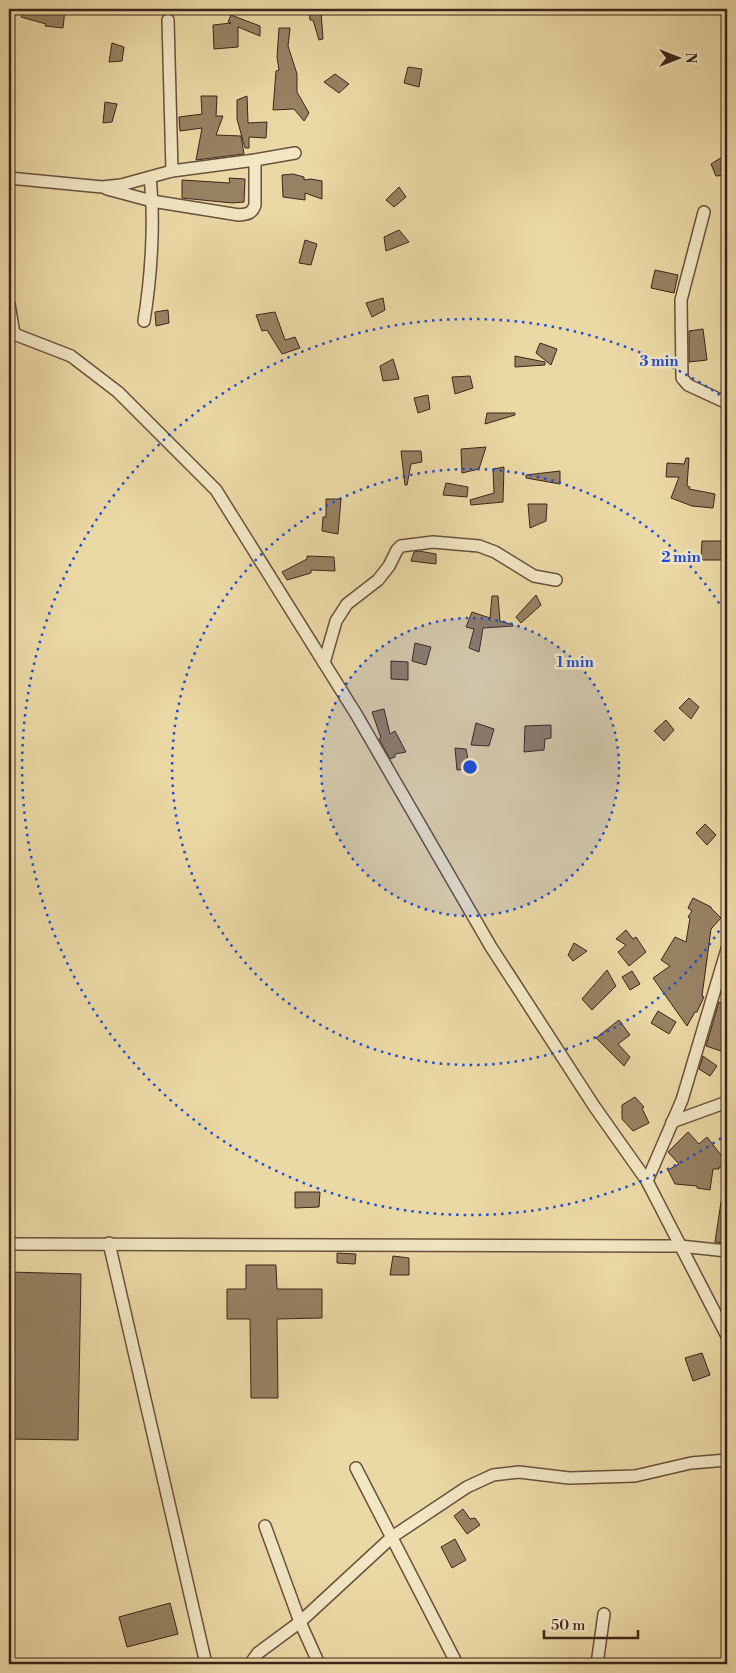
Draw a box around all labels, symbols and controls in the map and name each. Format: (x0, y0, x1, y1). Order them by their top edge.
north arrow (654, 32, 704, 82)
text: N (681, 52, 699, 64)
text: 3 min (639, 352, 679, 371)
text: 2 min (661, 548, 701, 567)
text: 1 min (556, 653, 594, 672)
centre of rings (461, 758, 479, 776)
scale bar (544, 1608, 637, 1640)
text: 50 m (551, 1616, 585, 1635)

